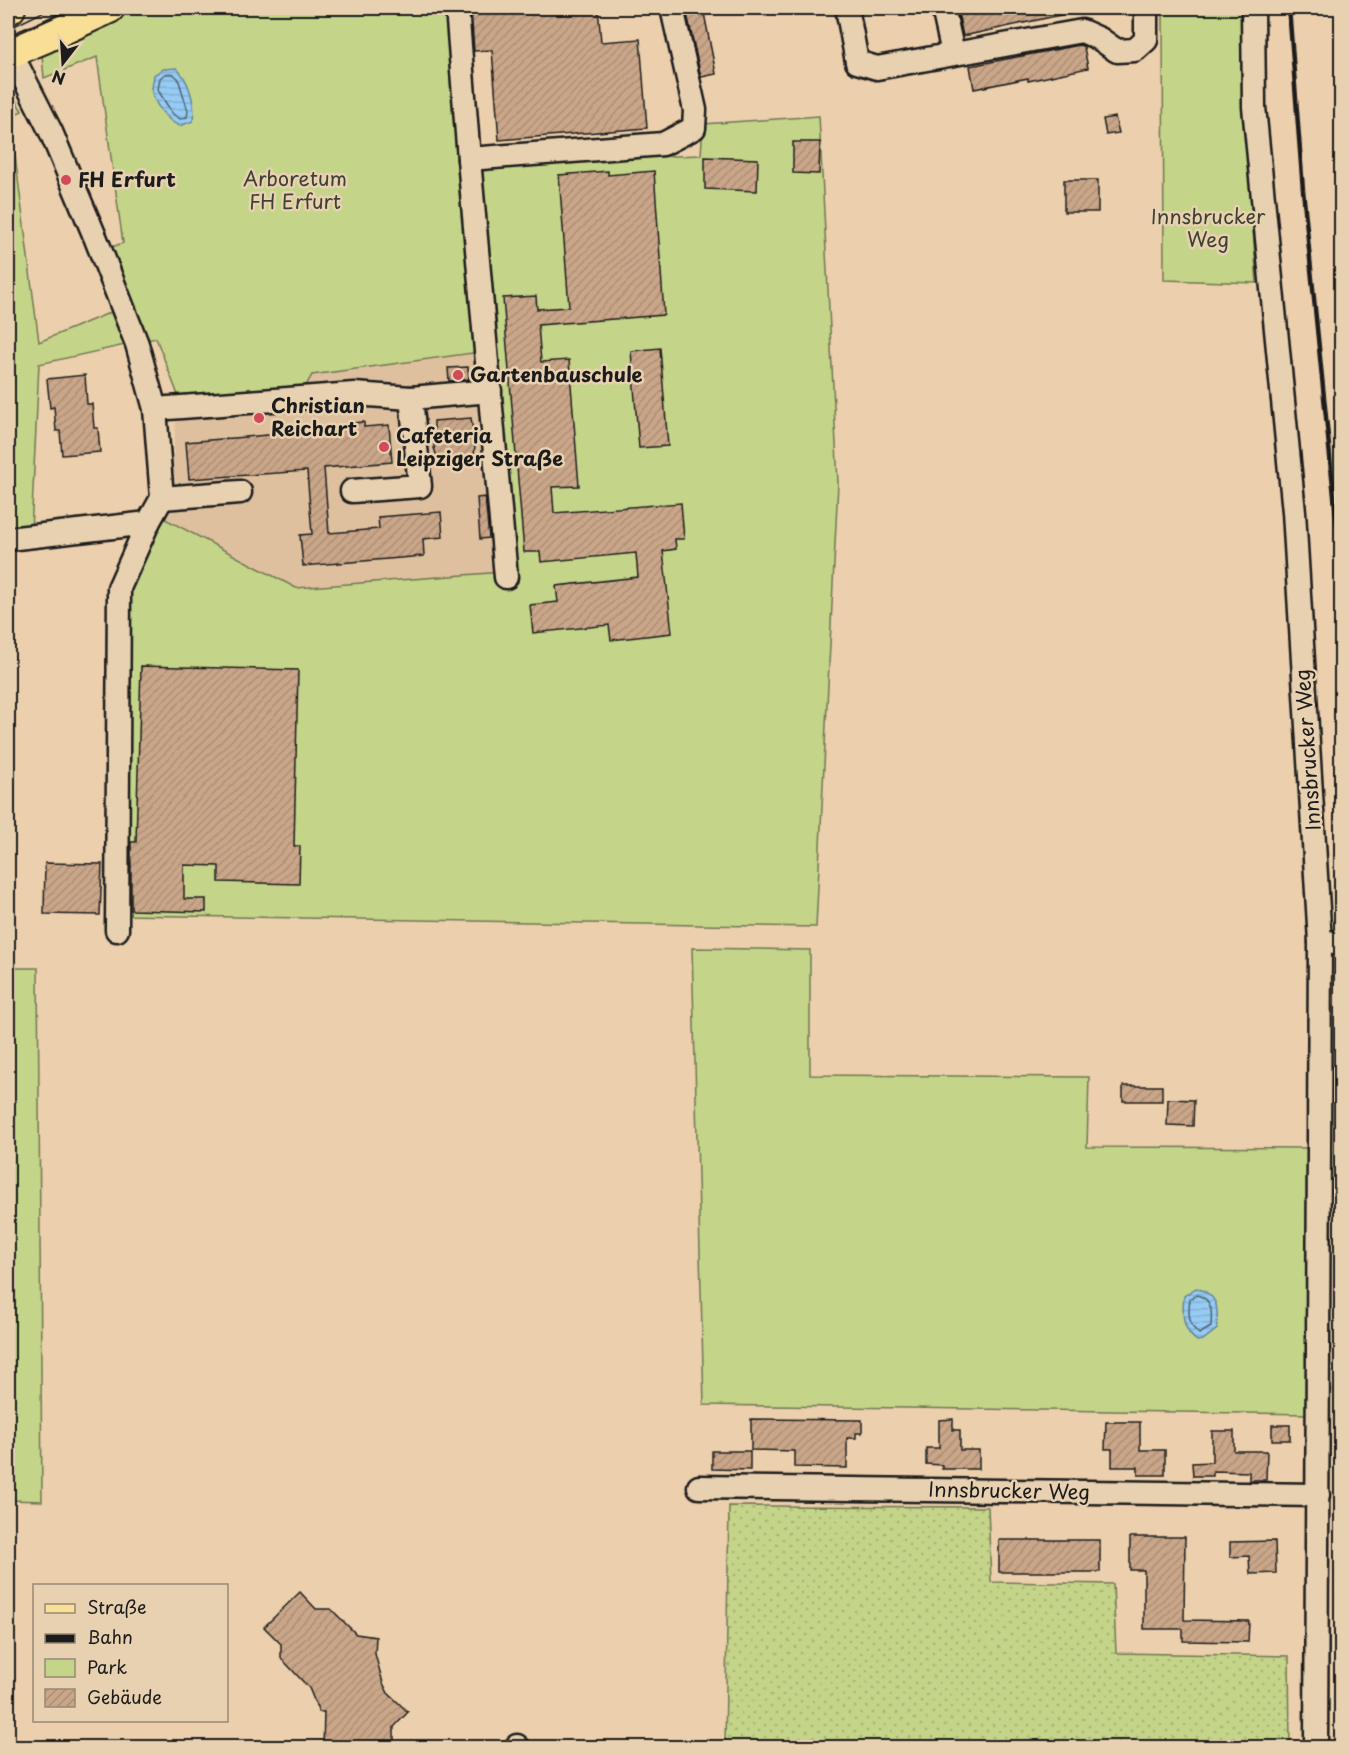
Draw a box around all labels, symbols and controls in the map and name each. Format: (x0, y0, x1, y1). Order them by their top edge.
north arrow (33, 33, 93, 93)
text: N (49, 65, 68, 92)
park label: Arboretum FH Erfurt (243, 163, 347, 216)
place label: FH Erfurt (78, 164, 176, 194)
marker: FH Erfurt (59, 173, 73, 187)
park label: Innsbrucker Weg (1151, 201, 1266, 254)
place label: Gartenbauschule (470, 359, 643, 389)
marker: Gartenbauschule (451, 368, 465, 382)
place label: Christian Reichart (271, 390, 365, 443)
marker: Christian Reichart (252, 411, 266, 425)
place label: Cafeteria Leipziger Straße (396, 420, 563, 473)
marker: Cafeteria Leipziger Straße (377, 440, 391, 454)
street label: Innsbrucker Weg (1286, 668, 1328, 832)
street label: Innsbrucker Weg (928, 1474, 1090, 1506)
legend (33, 1584, 228, 1722)
text: Straße (87, 1593, 147, 1620)
text: Bahn (87, 1623, 133, 1650)
text: Park (87, 1653, 127, 1680)
text: Gebäude (87, 1683, 162, 1710)

